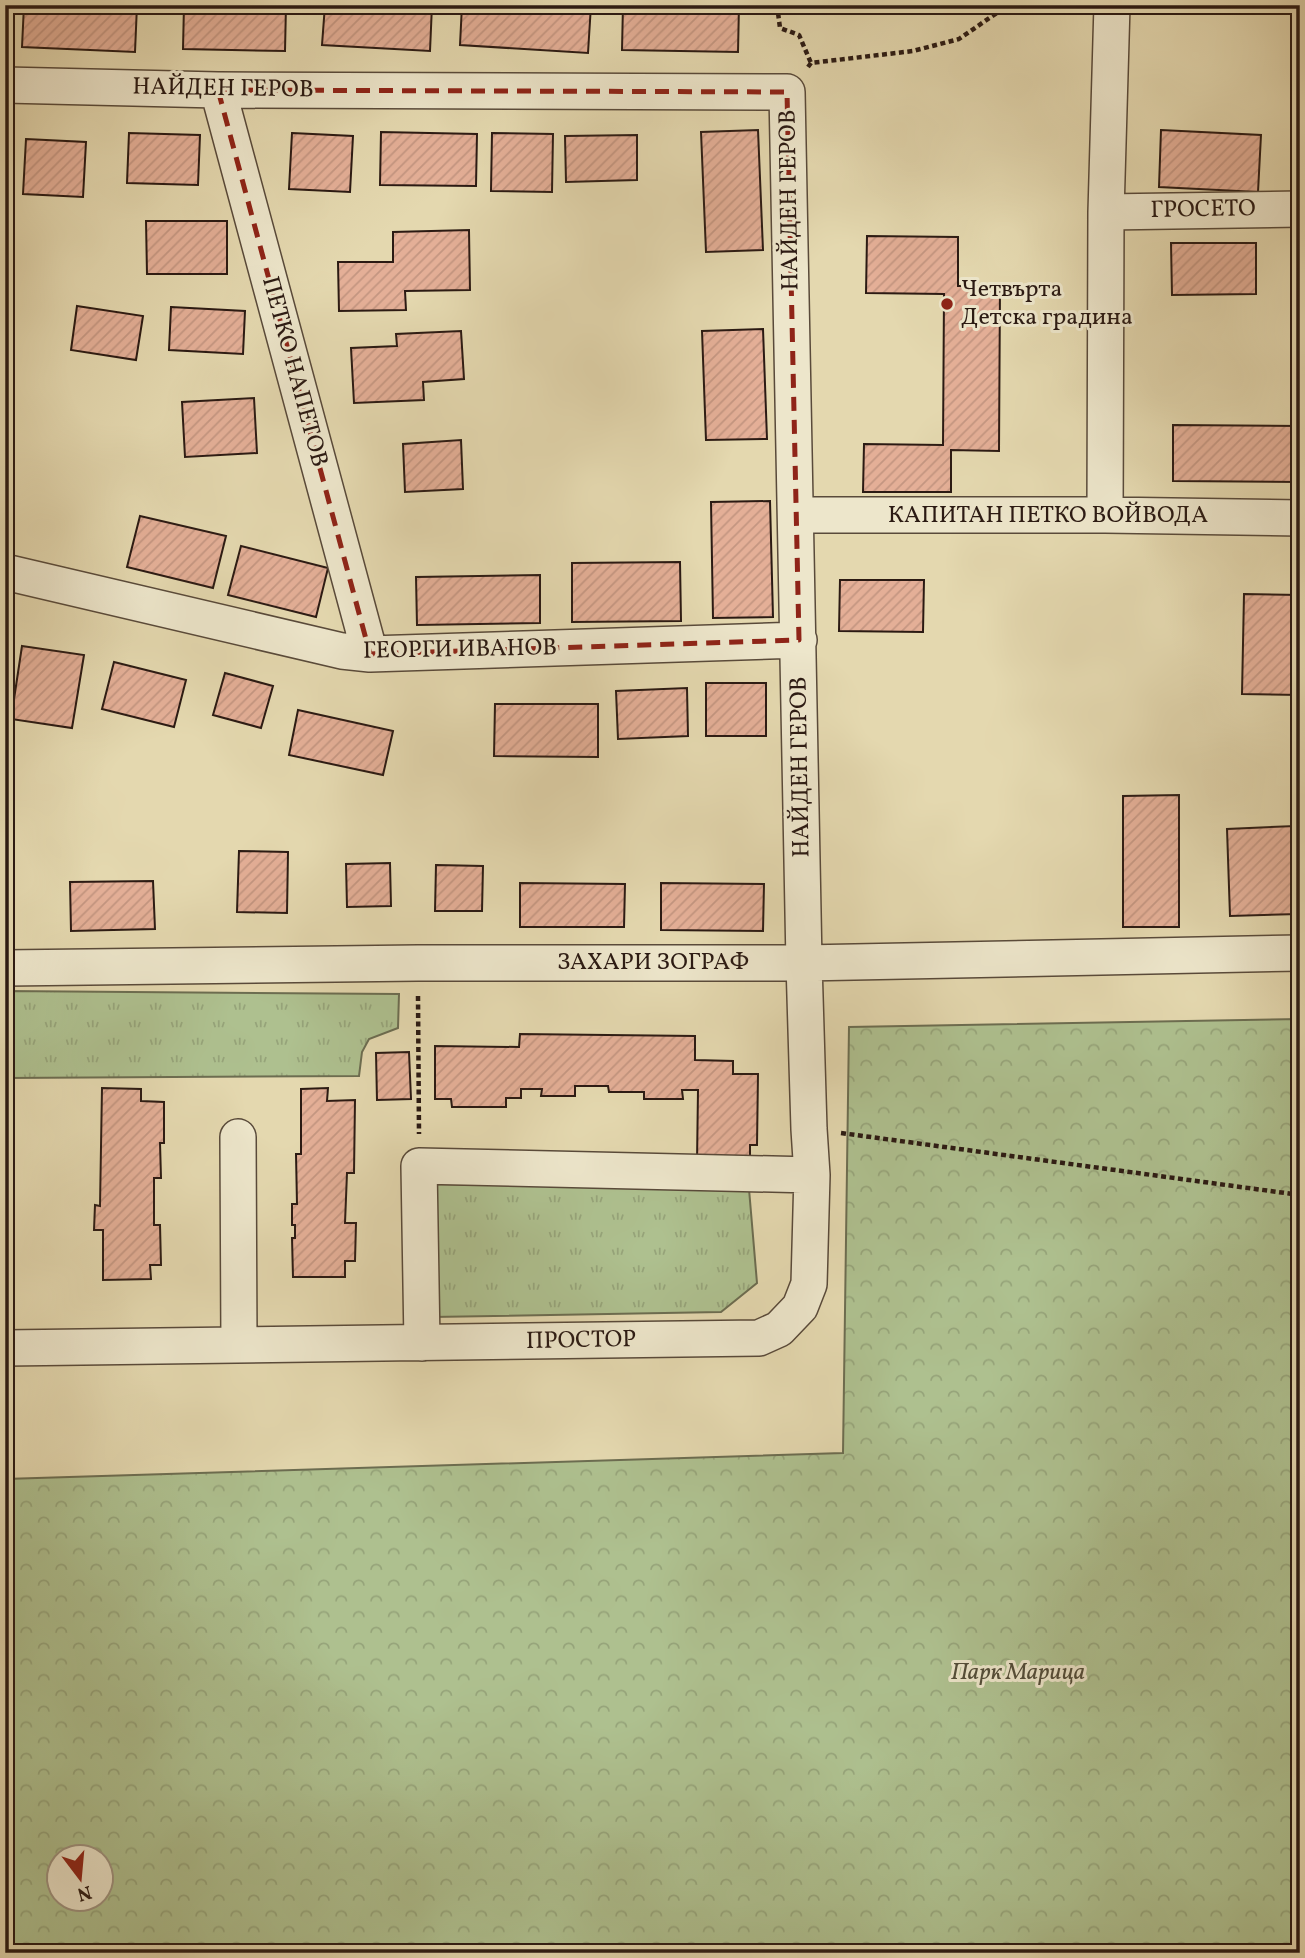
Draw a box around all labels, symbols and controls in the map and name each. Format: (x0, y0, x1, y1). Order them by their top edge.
street label: НАЙДЕН ГЕРОВ (132, 70, 314, 108)
street label: НАЙДЕН ГЕРОВ (771, 109, 809, 291)
street label: ГРОСЕТО (1150, 192, 1256, 228)
street label: ПЕТКО НАПЕТОВ (252, 273, 336, 471)
place label: Четвърта Детска градина (961, 273, 1133, 335)
marker: Четвърта Детска градина (939, 296, 955, 312)
street label: КАПИТАН ПЕТКО ВОЙВОДА (888, 499, 1208, 533)
street label: ГЕОРГИ ИВАНОВ (363, 631, 557, 669)
street label: НАЙДЕН ГЕРОВ (782, 676, 820, 858)
street label: ЗАХАРИ ЗОГРАФ (557, 946, 749, 980)
street label: ПРОСТОР (526, 1323, 636, 1359)
park label: Парк Марица (951, 1656, 1085, 1690)
north arrow (46, 1842, 116, 1912)
text: N (74, 1878, 94, 1907)

